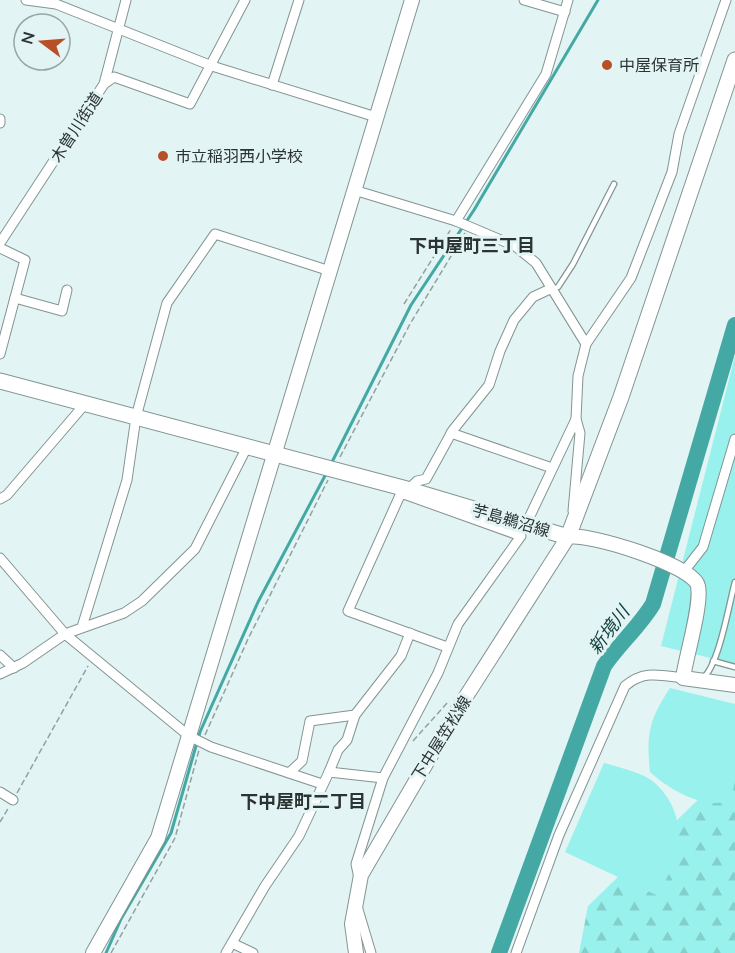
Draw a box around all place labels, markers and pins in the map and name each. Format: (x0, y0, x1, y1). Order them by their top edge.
place label: 中屋保育所 (619, 55, 699, 77)
marker: 中屋保育所 (600, 58, 614, 72)
place label: 市立稲羽西小学校 (175, 146, 303, 168)
marker: 市立稲羽西小学校 (156, 149, 170, 163)

